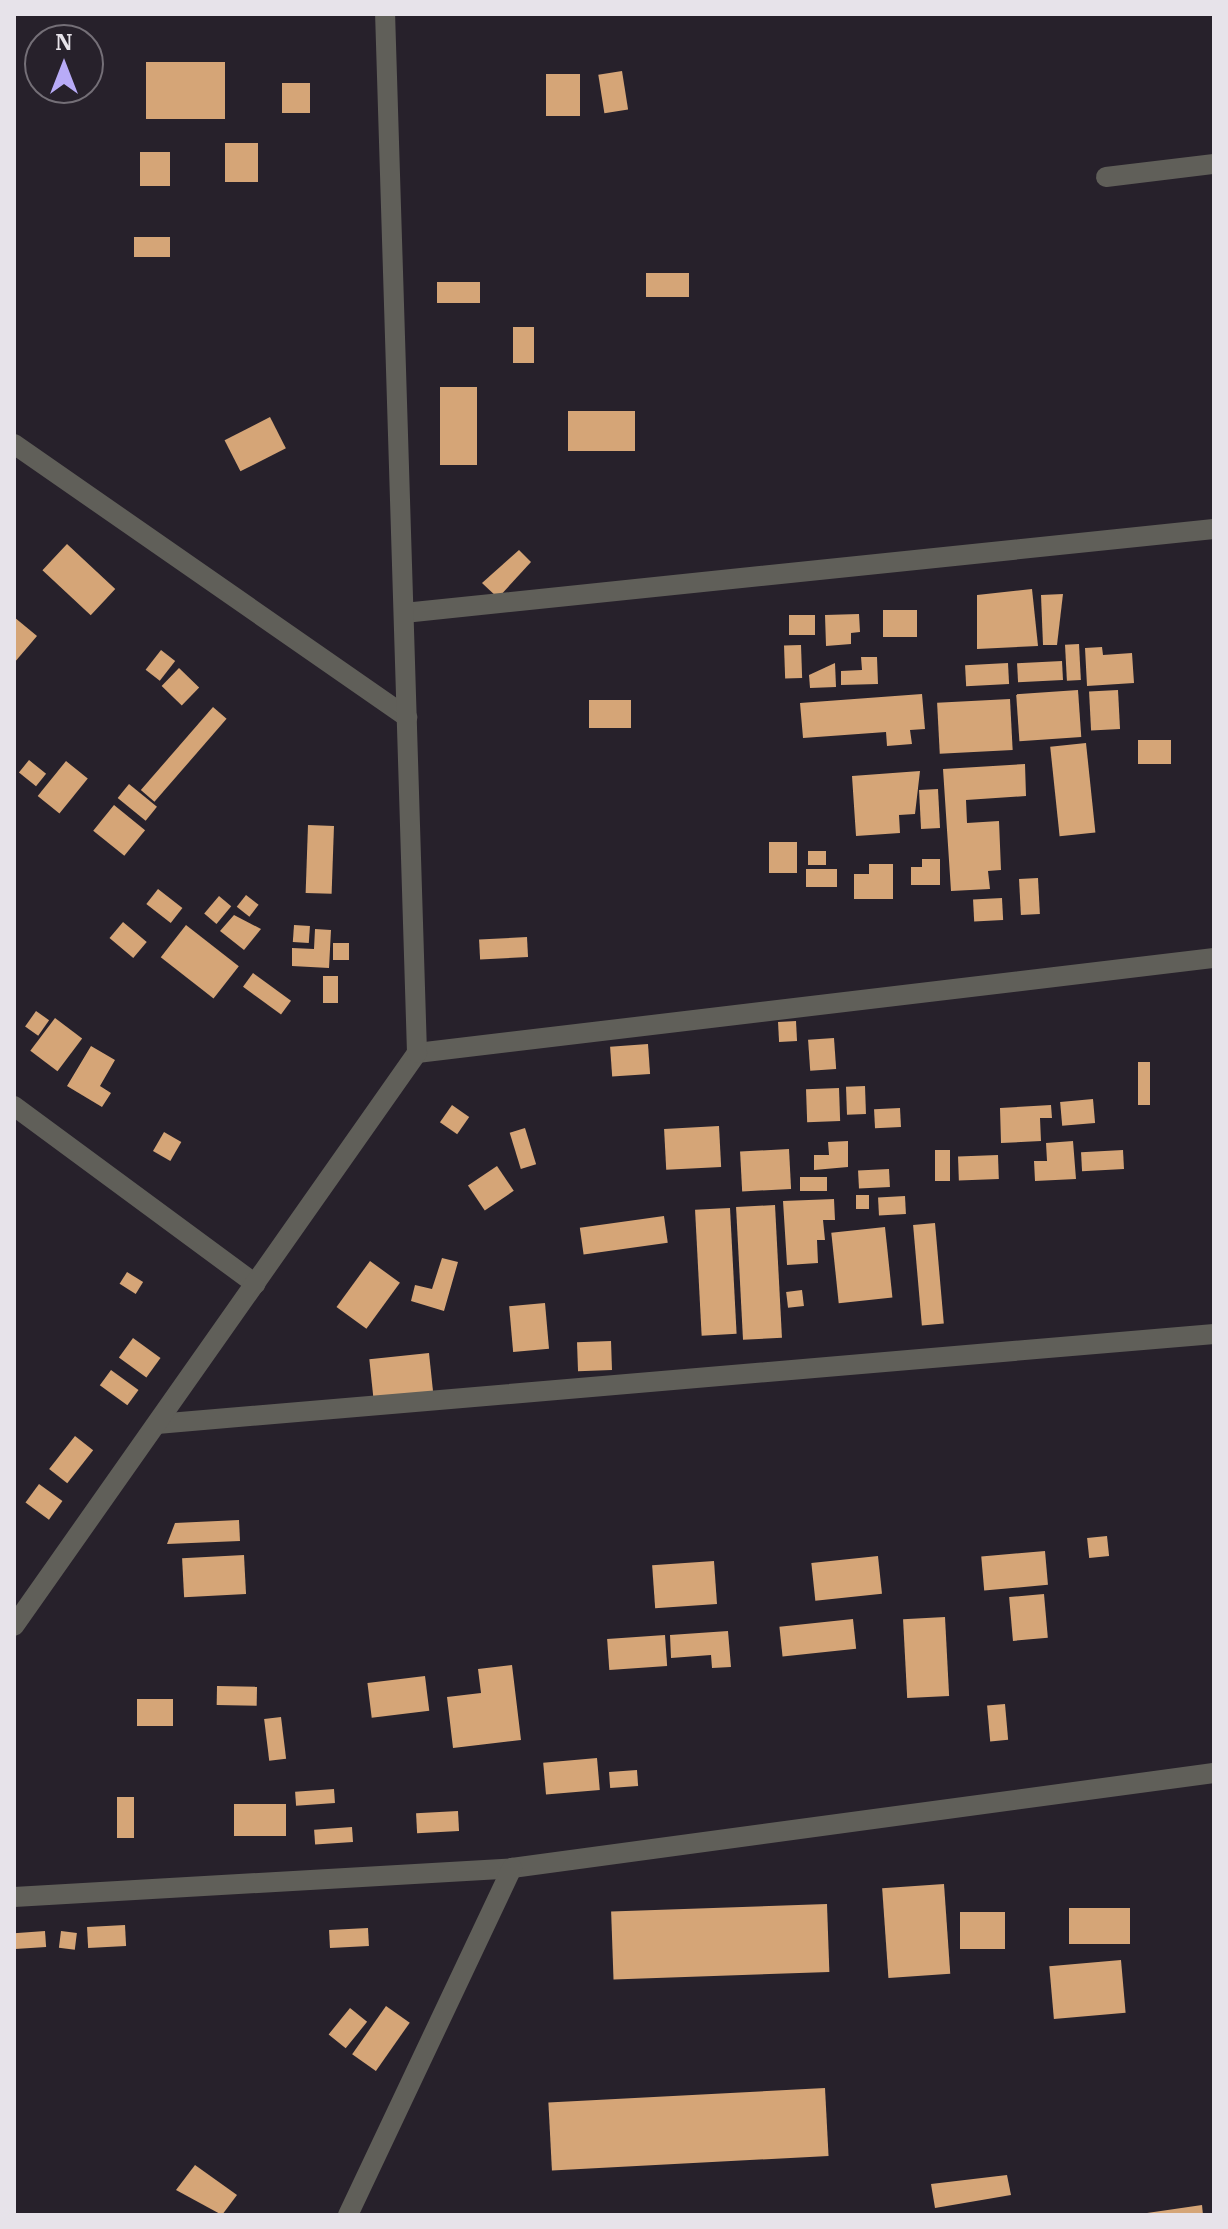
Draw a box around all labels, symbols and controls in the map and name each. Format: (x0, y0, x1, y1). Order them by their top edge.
north arrow (24, 24, 104, 104)
text: N (55, 27, 73, 56)

